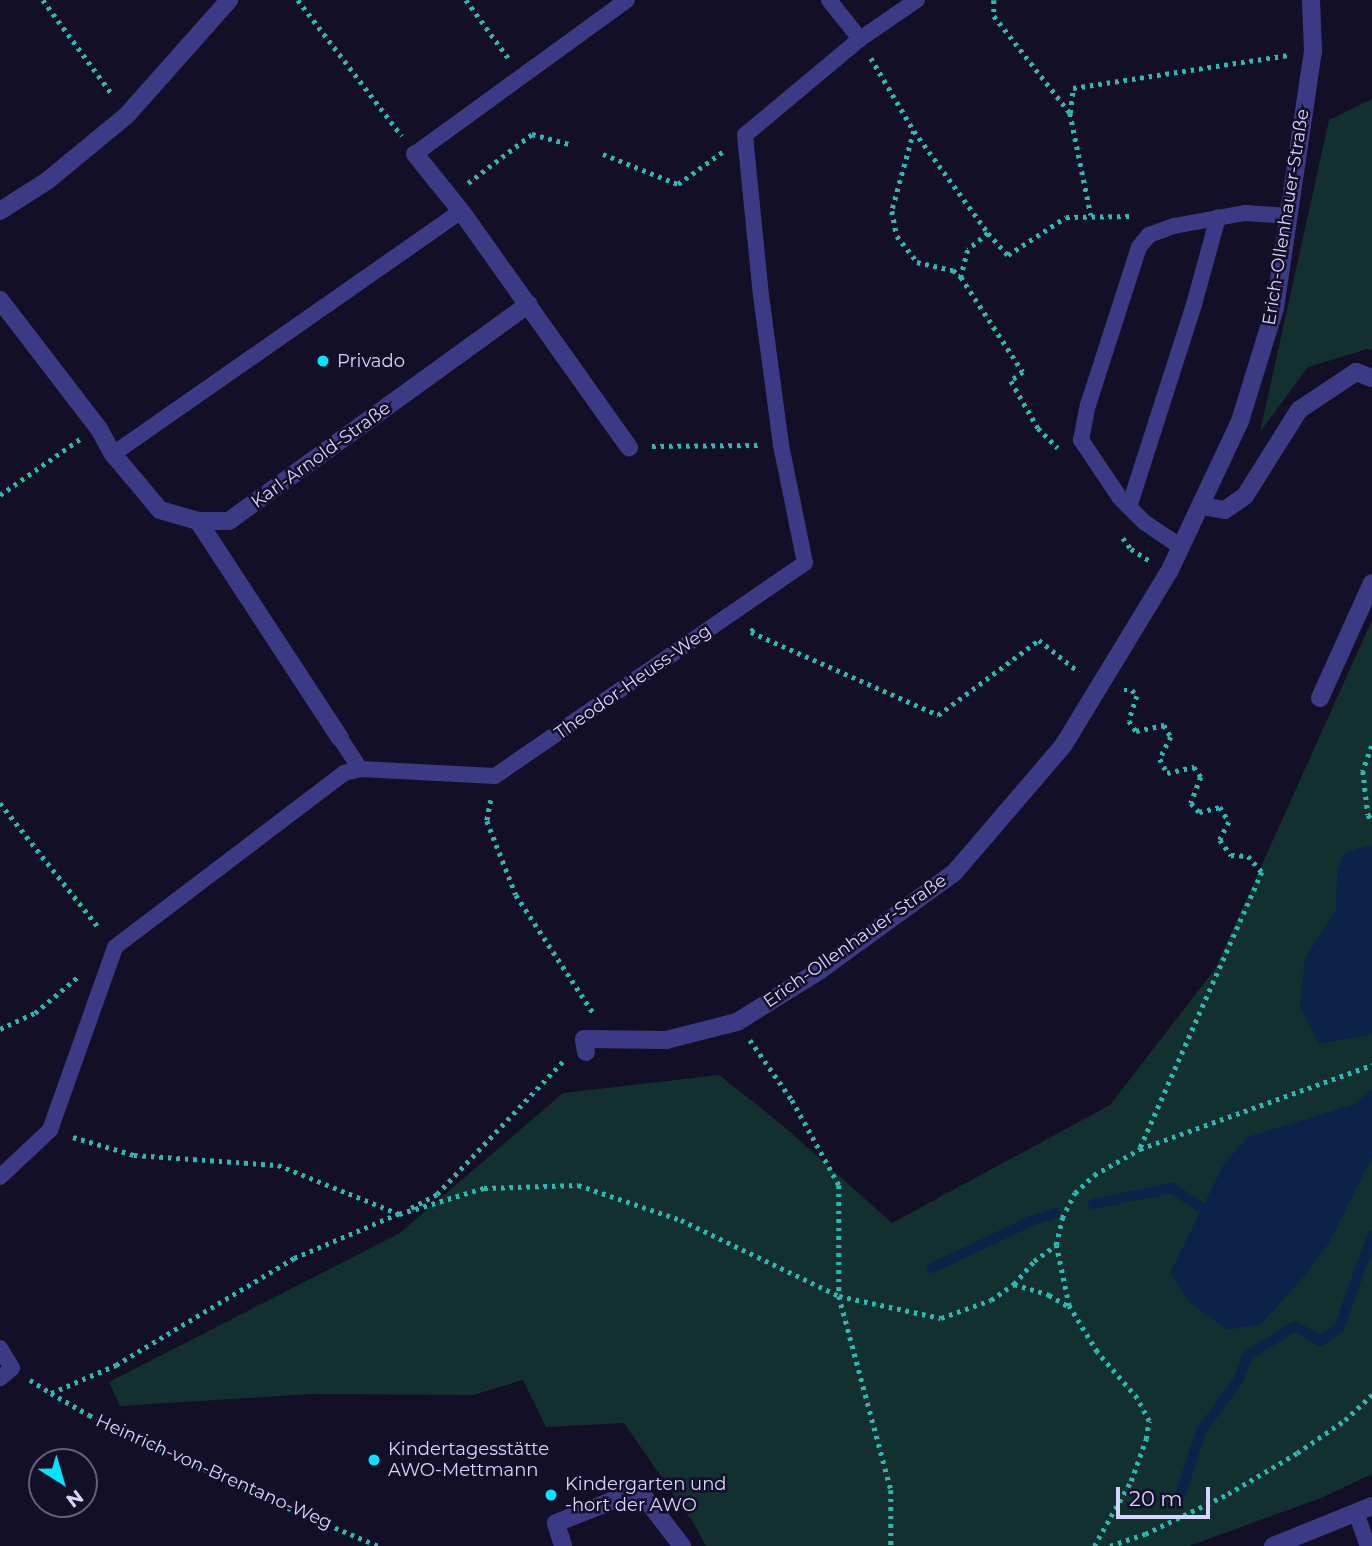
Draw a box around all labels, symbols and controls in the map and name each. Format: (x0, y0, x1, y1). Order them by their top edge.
street label: Erich-Ollenhauer-Straße (1258, 107, 1314, 327)
place label: Privado (337, 350, 405, 372)
marker: Privado (315, 353, 331, 369)
street label: Karl-Arnold-Straße (247, 397, 395, 513)
street label: Theodor-Heuss-Weg (551, 620, 715, 744)
street label: Erich-Ollenhauer-Straße (759, 869, 951, 1013)
street label: Heinrich-von-Brentano-Weg (92, 1410, 336, 1534)
place label: Kindertagesstätte AWO-Mettmann (388, 1439, 549, 1482)
north arrow (28, 1448, 98, 1518)
marker: Kindertagesstätte AWO-Mettmann (366, 1452, 382, 1468)
scale bar (1120, 1472, 1214, 1516)
place label: Kindergarten und -hort der AWO (565, 1474, 727, 1516)
text: N (62, 1485, 88, 1512)
text: 20 m (1129, 1486, 1183, 1511)
marker: Kindergarten und -hort der AWO (543, 1487, 559, 1503)

